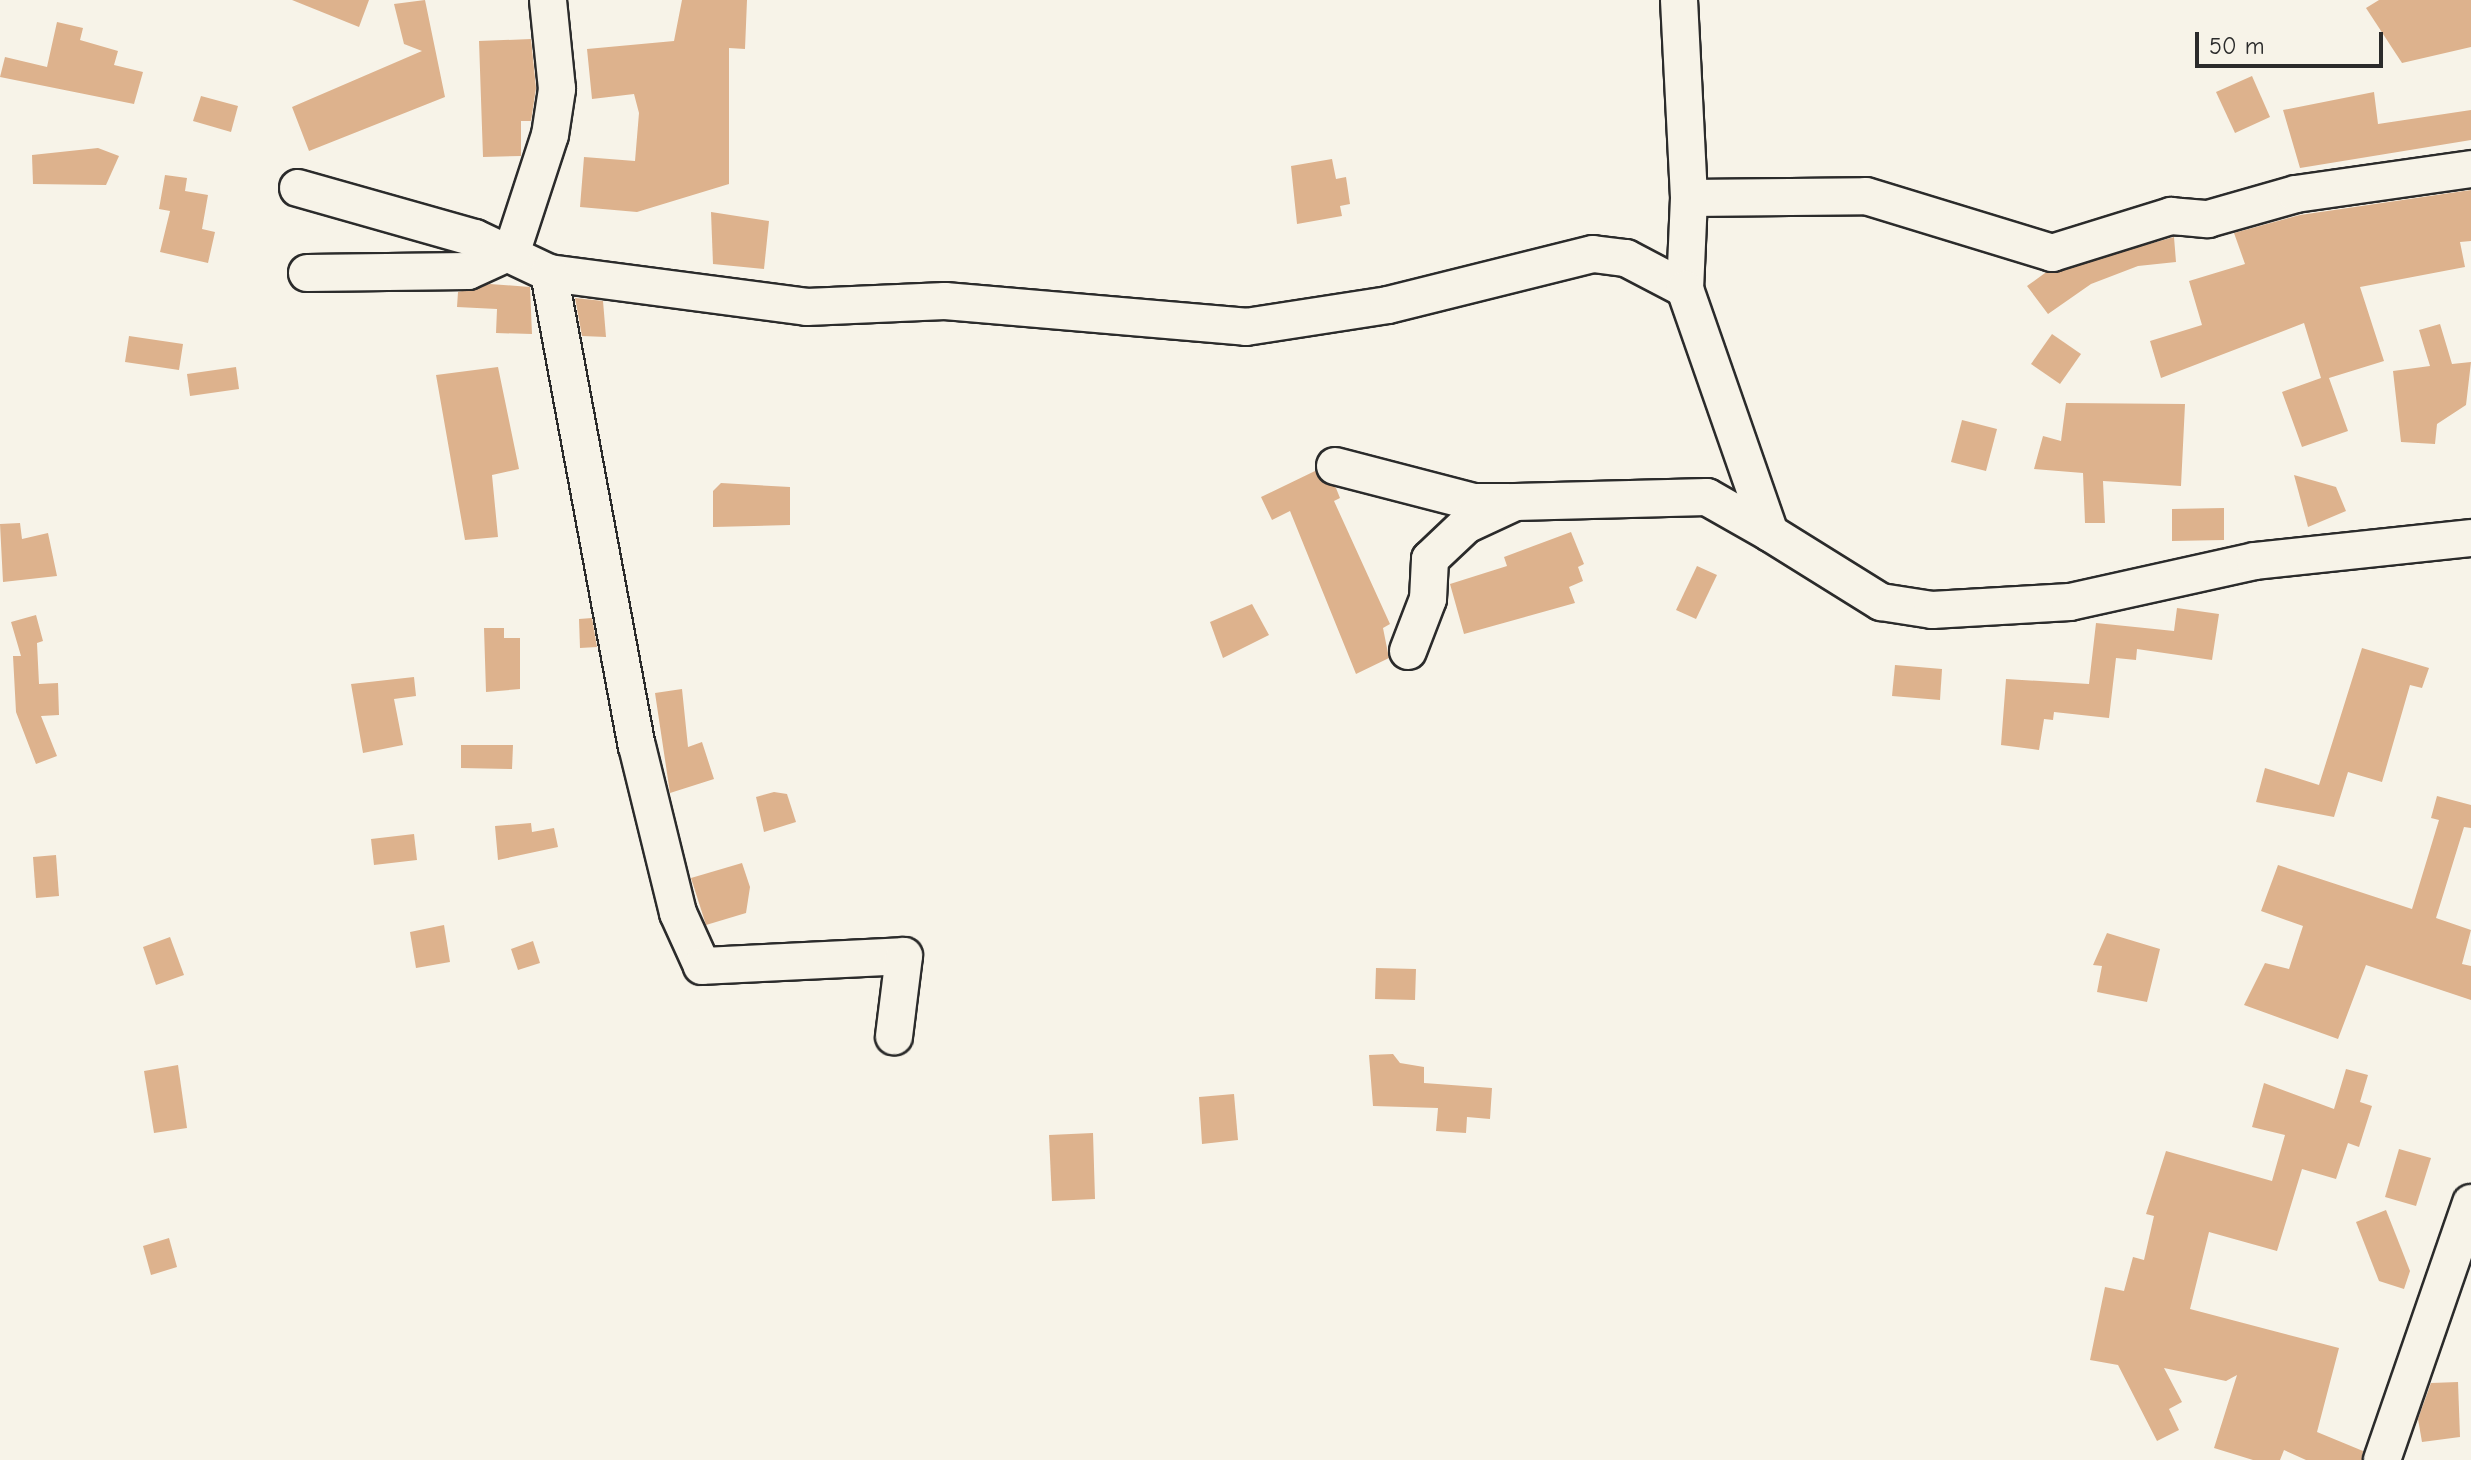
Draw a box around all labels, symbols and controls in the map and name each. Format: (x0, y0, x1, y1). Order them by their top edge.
scale bar (2199, 16, 2387, 66)
text: 50 m (2209, 32, 2265, 60)

